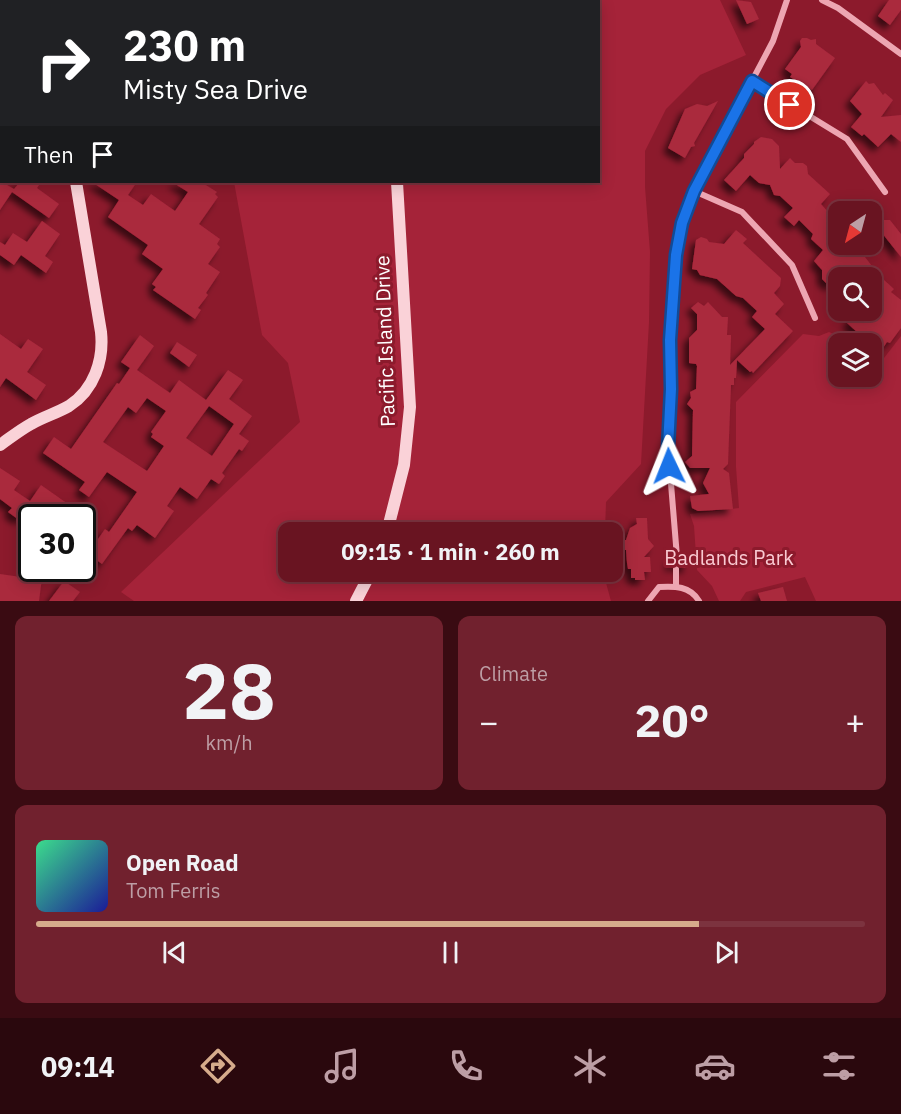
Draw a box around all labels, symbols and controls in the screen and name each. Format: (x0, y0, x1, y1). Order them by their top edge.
text: 230 m (123, 18, 246, 73)
icon: right (24, 24, 102, 102)
text: Misty Sea Drive (123, 71, 308, 106)
pin (764, 79, 815, 130)
icon: arrive (773, 88, 806, 121)
icon: arrive (86, 138, 119, 171)
text: Then (24, 140, 74, 169)
north arrow (828, 201, 882, 255)
map controls (828, 201, 882, 387)
street label: Pacific Island Drive (368, 255, 401, 427)
button: search (828, 267, 882, 321)
button: layers (828, 333, 882, 387)
position arrow (637, 434, 701, 498)
speed limit sign: 30 (18, 504, 96, 582)
text: 09:15 · 1 min · 260 m (341, 537, 560, 566)
park label: Badlands Park (664, 544, 794, 571)
text: 28 (182, 639, 276, 740)
text: Climate (479, 660, 548, 687)
text: 20° (634, 691, 710, 749)
text: − (479, 700, 499, 743)
text: + (845, 700, 865, 743)
text: km/h (205, 729, 253, 756)
text: Open Road (126, 848, 239, 877)
text: Tom Ferris (126, 877, 221, 904)
icon: previous (158, 936, 191, 969)
icon: pause (434, 936, 467, 969)
icon: next (710, 936, 743, 969)
icon: directions (197, 1045, 239, 1087)
icon: music (321, 1045, 363, 1087)
icon: phone (445, 1045, 487, 1087)
icon: climate (569, 1045, 611, 1087)
icon: car (694, 1045, 736, 1087)
icon: filters (818, 1045, 860, 1087)
text: 09:14 (41, 1049, 115, 1084)

